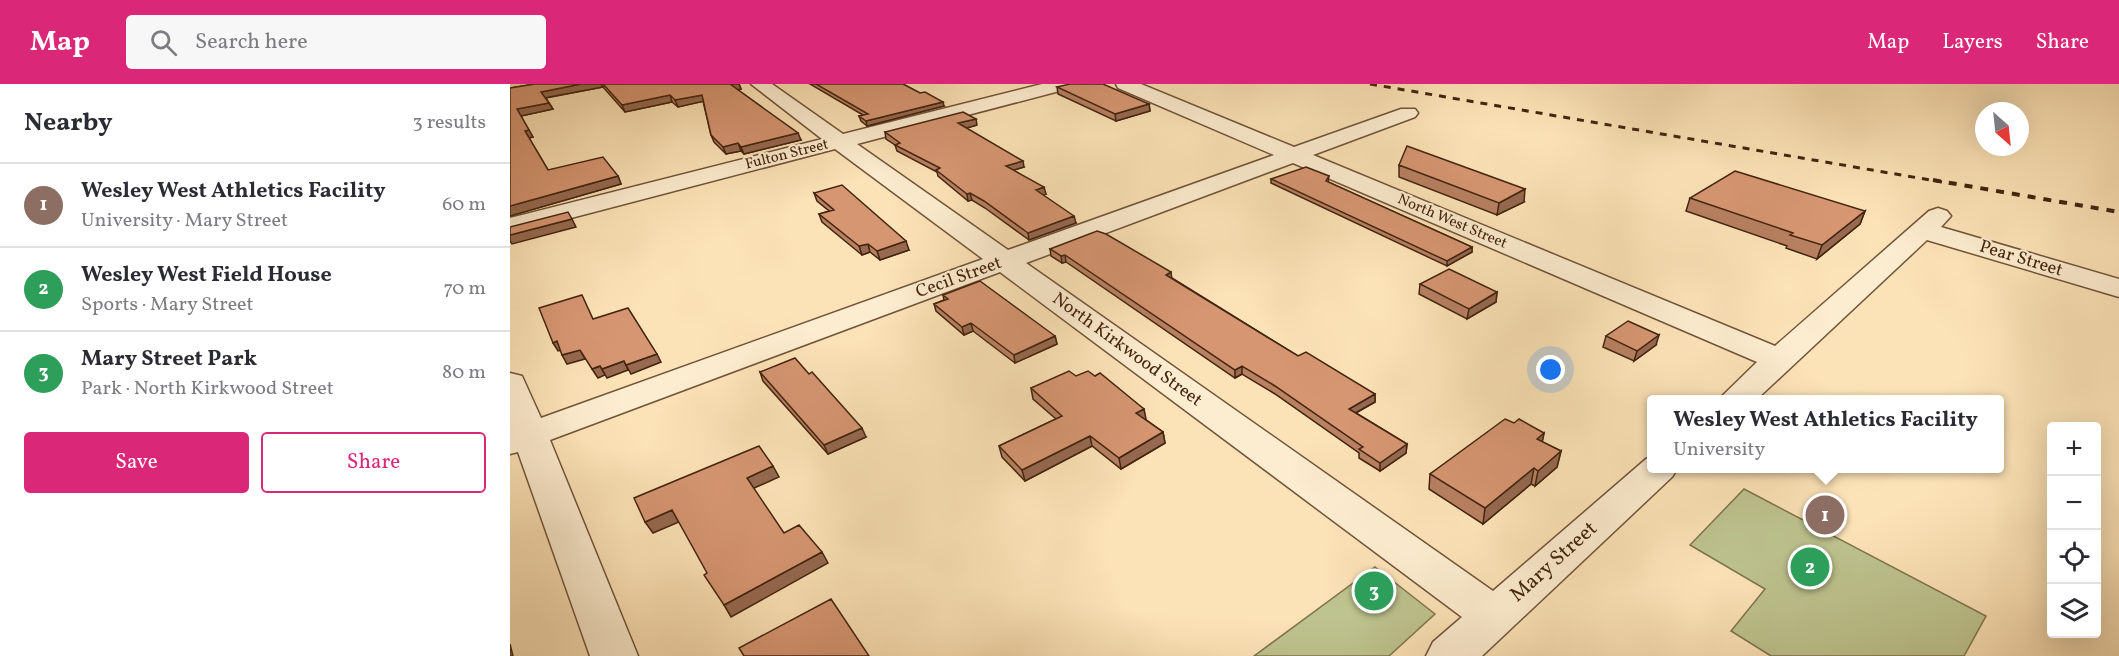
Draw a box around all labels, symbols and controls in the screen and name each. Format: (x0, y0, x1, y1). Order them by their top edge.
search box (126, 15, 546, 69)
text: Map (30, 23, 90, 62)
icon: search (147, 26, 180, 59)
text: Search here (195, 27, 308, 58)
text: Map (1867, 28, 1909, 57)
text: Layers (1942, 28, 2003, 57)
text: Share (2036, 28, 2089, 57)
north arrow (1975, 102, 2029, 156)
text: Nearby (24, 105, 113, 141)
text: 3 results (412, 109, 486, 137)
street label: Fulton Street (743, 134, 831, 176)
text: Wesley West Athletics Facility (81, 176, 386, 207)
street label: North West Street (1394, 189, 1510, 255)
text: 1 (39, 191, 48, 219)
text: 60 m (442, 191, 486, 219)
text: University · Mary Street (81, 207, 288, 235)
street label: Pear Street (1976, 234, 2066, 284)
street label: Cecil Street (912, 251, 1006, 305)
text: Wesley West Field House (81, 260, 332, 291)
text: 2 (38, 275, 49, 303)
text: 70 m (443, 275, 486, 303)
street label: North Kirkwood Street (1047, 287, 1207, 413)
text: Sports · Mary Street (81, 291, 254, 319)
text: Mary Street Park (81, 344, 257, 375)
your location (1536, 355, 1565, 384)
text: 3 (38, 359, 49, 387)
text: 80 m (442, 359, 486, 387)
text: Park · North Kirkwood Street (81, 375, 334, 403)
popup (1647, 395, 2004, 473)
text: Wesley West Athletics Facility (1673, 405, 1978, 436)
map controls (2047, 422, 2101, 638)
button: + (2047, 422, 2101, 476)
button: Save (24, 432, 249, 493)
button: Share (261, 432, 486, 493)
text: University (1673, 436, 1765, 464)
button: − (2047, 476, 2101, 530)
pin: 1 (1806, 492, 1844, 538)
street label: Mary Street (1504, 515, 1604, 609)
button: locate (2047, 530, 2101, 584)
pin: 2 (1790, 544, 1830, 590)
pin: 3 (1354, 568, 1394, 614)
button: layers (2047, 584, 2101, 638)

